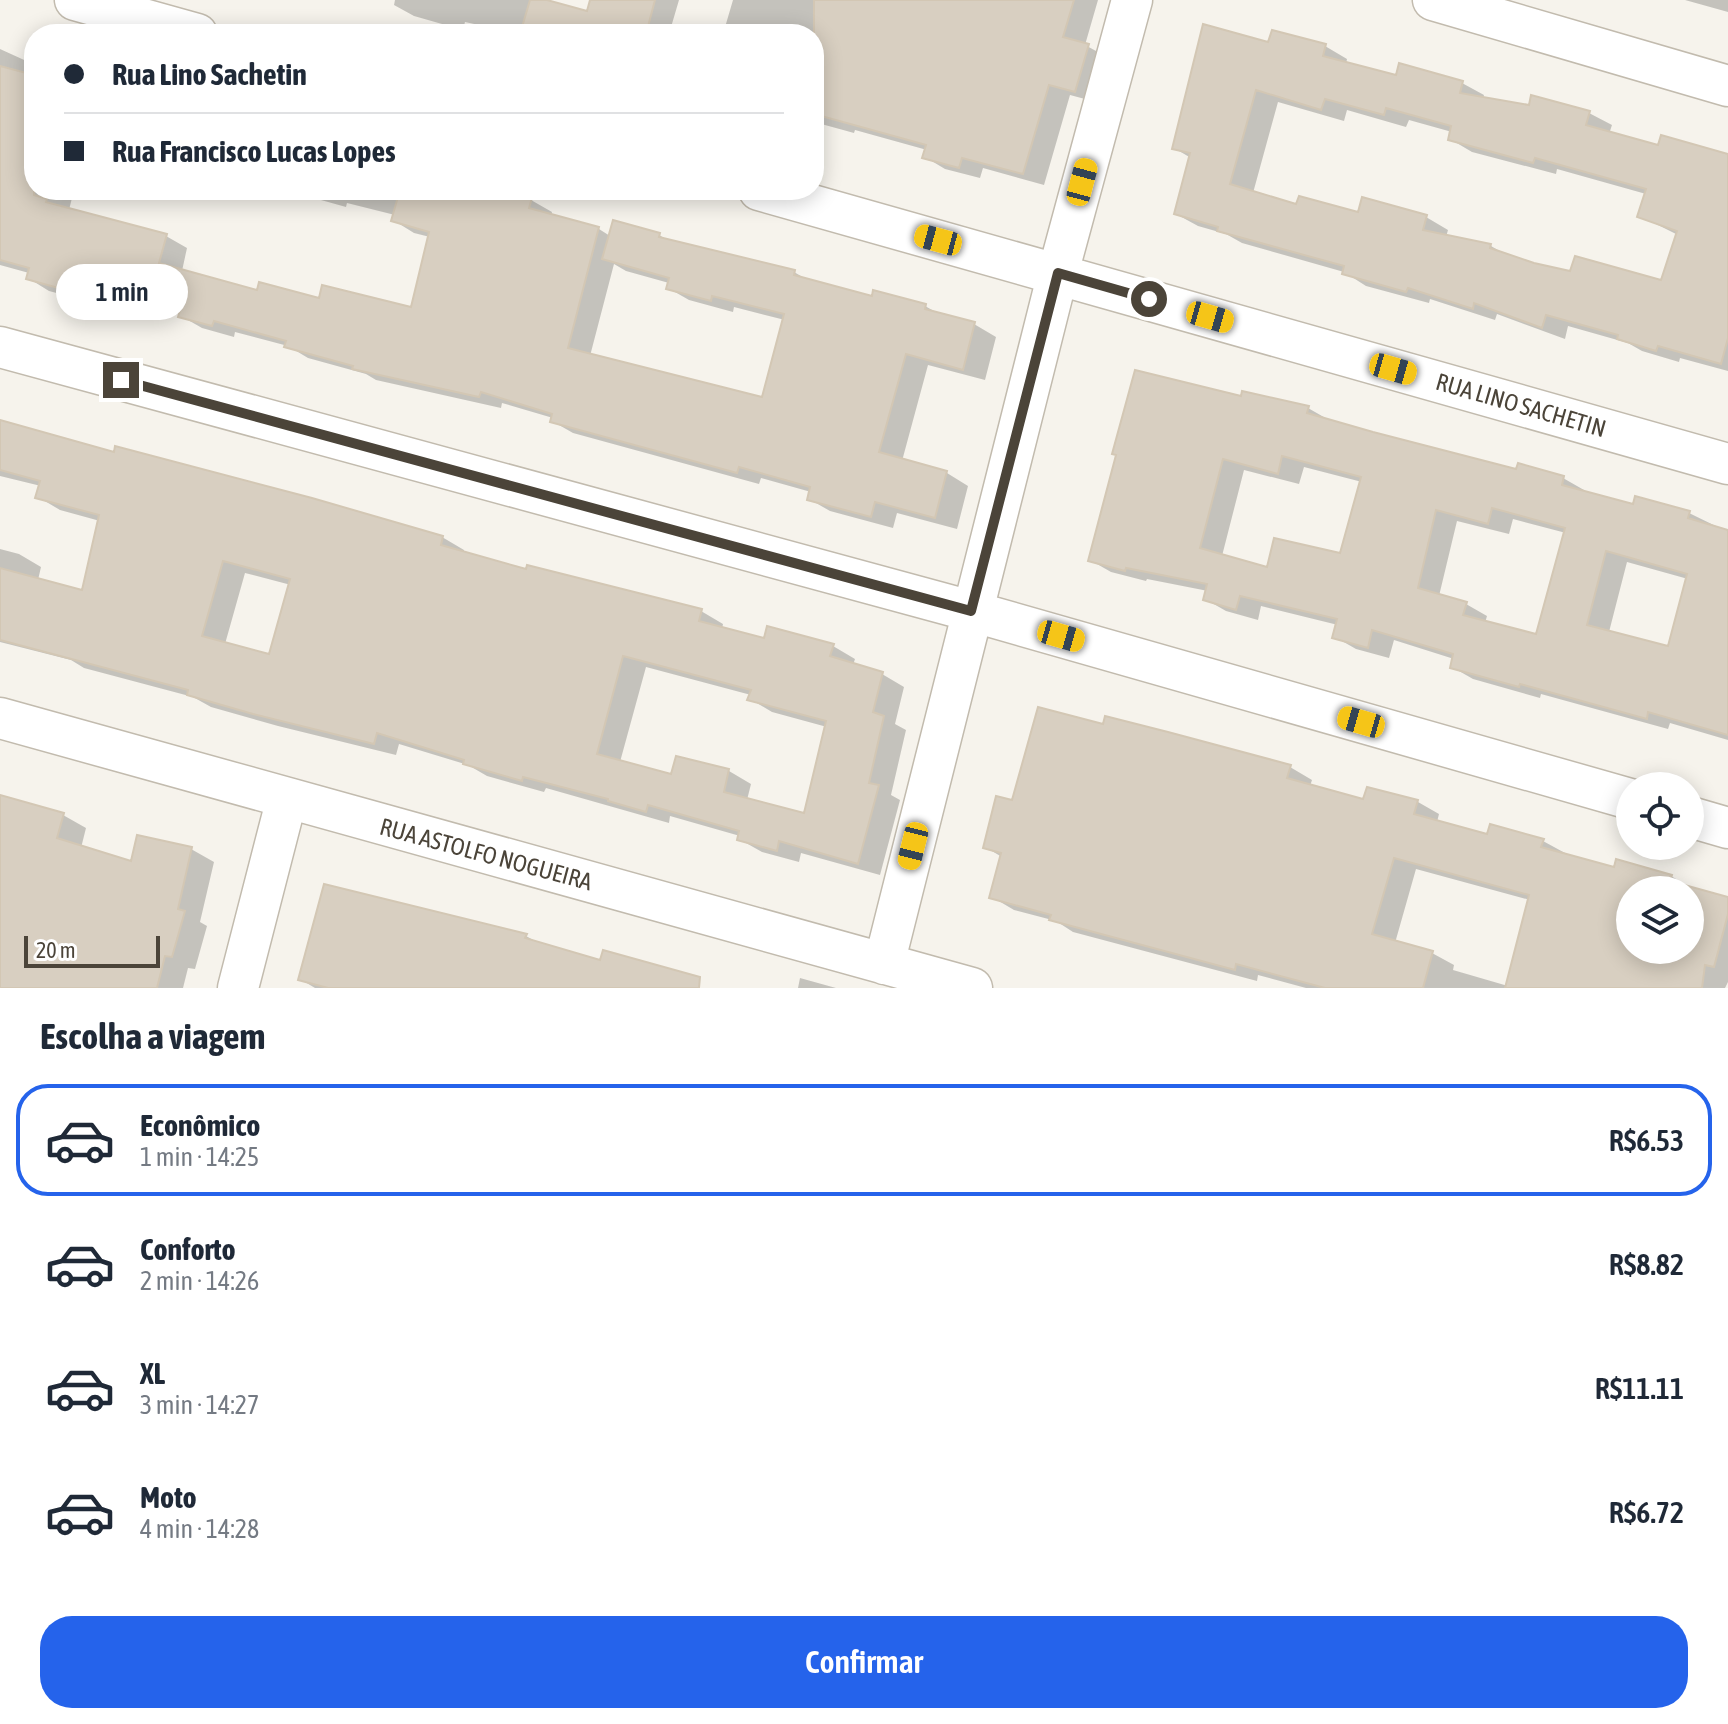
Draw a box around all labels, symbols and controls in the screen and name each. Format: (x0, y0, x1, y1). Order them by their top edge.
text: Rua Lino Sachetin (112, 57, 307, 91)
text: Rua Francisco Lucas Lopes (112, 134, 396, 168)
car (1064, 156, 1100, 208)
car (912, 222, 964, 258)
callout: 1 min (55, 264, 187, 320)
text: 1 min (95, 277, 149, 307)
route start (1131, 281, 1167, 317)
car (1184, 299, 1236, 335)
car (1367, 351, 1419, 387)
route end (103, 362, 139, 398)
street label: RUA LINO SACHETIN (1433, 368, 1609, 442)
car (1035, 618, 1087, 654)
car (1335, 704, 1387, 740)
map controls (1616, 772, 1704, 964)
button: locate (1616, 772, 1704, 860)
street label: RUA ASTOLFO NOGUEIRA (377, 813, 595, 895)
car (896, 820, 930, 872)
button: layers (1616, 876, 1704, 964)
scale bar (24, 932, 160, 968)
text: 20 m (36, 937, 76, 963)
text: Escolha a viagem (40, 1015, 266, 1057)
icon: car (44, 1104, 116, 1176)
text: Econômico (140, 1108, 260, 1142)
text: R$6.53 (1609, 1123, 1684, 1157)
text: 1 min · 14:25 (140, 1142, 259, 1172)
icon: car (44, 1228, 116, 1300)
text: Conforto (140, 1232, 236, 1266)
text: R$8.82 (1609, 1247, 1684, 1281)
text: 2 min · 14:26 (140, 1266, 259, 1296)
icon: car (44, 1352, 116, 1424)
text: XL (140, 1356, 165, 1390)
text: R$11.11 (1595, 1371, 1684, 1405)
text: 3 min · 14:27 (140, 1390, 259, 1420)
icon: car (44, 1476, 116, 1548)
text: Moto (140, 1480, 197, 1514)
text: R$6.72 (1609, 1495, 1684, 1529)
text: 4 min · 14:28 (140, 1514, 259, 1544)
button: Confirmar (40, 1616, 1688, 1708)

